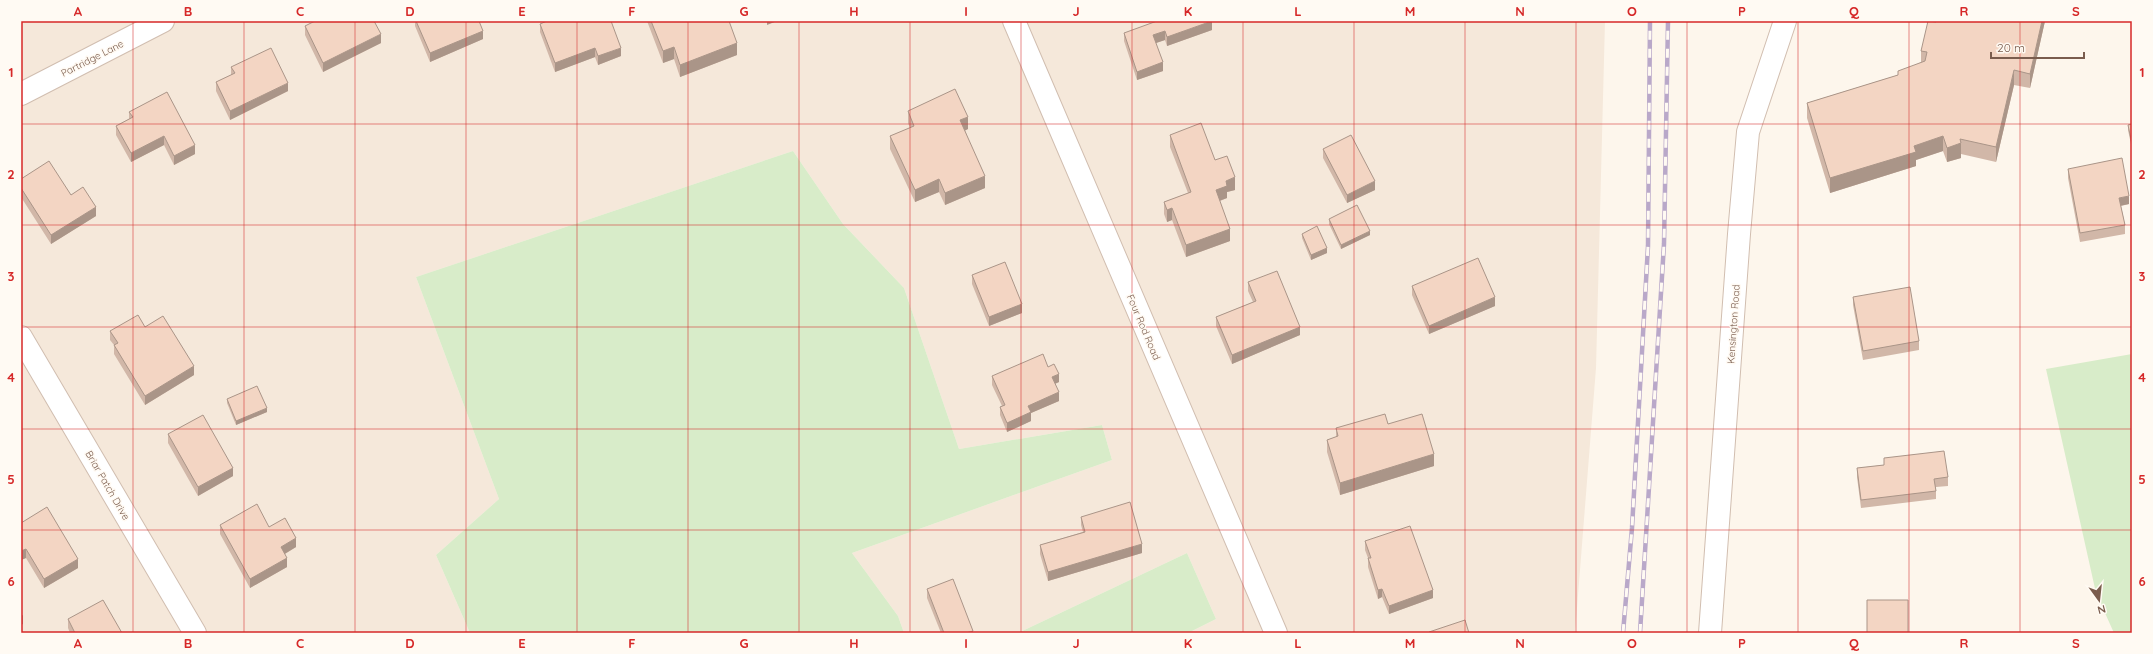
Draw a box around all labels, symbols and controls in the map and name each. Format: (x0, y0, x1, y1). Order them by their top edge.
text: A (74, 3, 83, 19)
text: B (184, 3, 192, 19)
text: C (296, 3, 304, 19)
text: D (405, 3, 415, 19)
text: E (518, 3, 526, 19)
text: F (628, 3, 636, 19)
text: G (739, 3, 749, 19)
text: H (849, 3, 859, 19)
text: I (964, 3, 968, 19)
text: J (1072, 3, 1080, 19)
text: K (1184, 3, 1193, 19)
text: L (1294, 3, 1302, 19)
text: M (1405, 3, 1415, 19)
text: N (1515, 3, 1525, 19)
text: O (1627, 3, 1637, 19)
text: P (1738, 3, 1746, 19)
text: Q (1849, 3, 1860, 19)
text: R (1960, 3, 1969, 19)
text: S (2072, 3, 2080, 19)
scale bar (1991, 34, 2084, 60)
street label: Partridge Lane (59, 37, 126, 80)
text: 20 m (1997, 40, 2025, 55)
text: 1 (8, 64, 14, 80)
text: 1 (2139, 64, 2145, 80)
text: 2 (7, 166, 15, 182)
text: 2 (2138, 166, 2146, 182)
text: 3 (8, 268, 15, 284)
text: 3 (2139, 268, 2146, 284)
street label: Kensington Road (1724, 284, 1743, 364)
street label: Four Rod Road (1124, 292, 1163, 362)
text: 4 (7, 369, 15, 385)
text: 4 (2138, 369, 2146, 385)
street label: Briar Patch Drive (82, 448, 133, 523)
text: 5 (7, 471, 15, 487)
text: 5 (2138, 471, 2146, 487)
text: 6 (7, 573, 15, 589)
text: 6 (2138, 573, 2146, 589)
north arrow (2079, 580, 2119, 620)
text: N (2096, 602, 2107, 617)
text: A (74, 635, 83, 651)
text: B (184, 635, 192, 651)
text: C (296, 635, 304, 651)
text: D (405, 635, 415, 651)
text: E (518, 635, 526, 651)
text: F (628, 635, 636, 651)
text: G (739, 635, 749, 651)
text: H (849, 635, 859, 651)
text: I (964, 635, 968, 651)
text: J (1072, 635, 1080, 651)
text: K (1184, 635, 1193, 651)
text: L (1294, 635, 1302, 651)
text: M (1405, 635, 1415, 651)
text: N (1515, 635, 1525, 651)
text: O (1627, 635, 1637, 651)
text: P (1738, 635, 1746, 651)
text: Q (1849, 635, 1860, 651)
text: R (1960, 635, 1969, 651)
text: S (2072, 635, 2080, 651)

